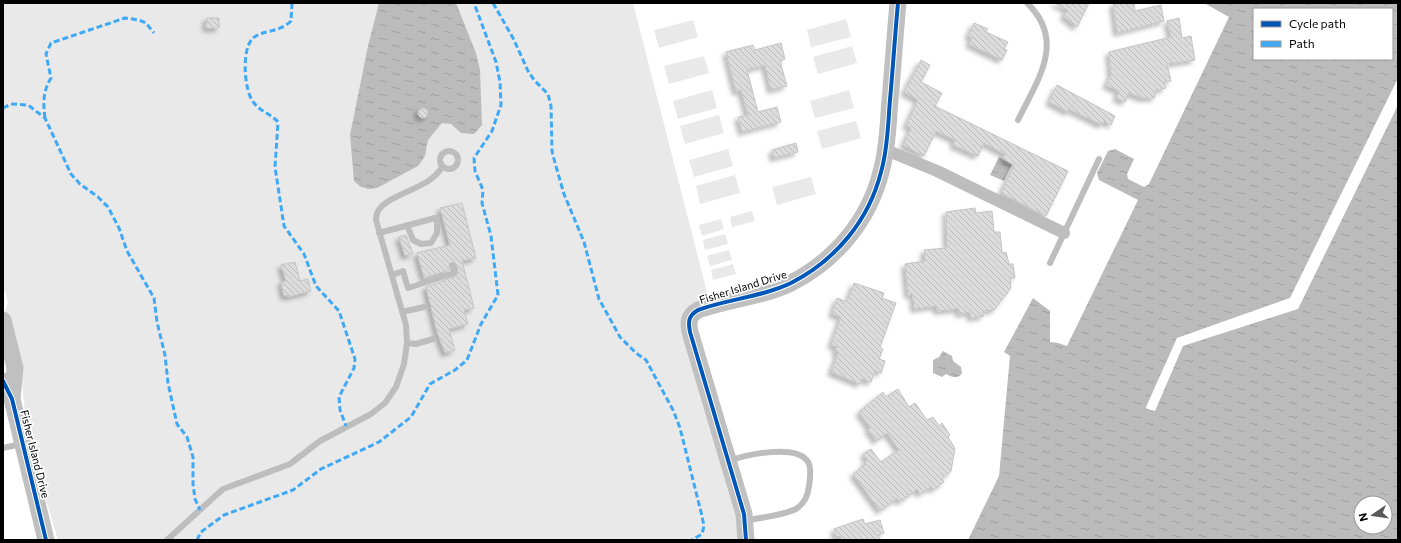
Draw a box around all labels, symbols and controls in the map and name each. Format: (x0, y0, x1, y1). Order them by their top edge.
legend (1253, 8, 1393, 60)
text: Cycle path (1289, 16, 1346, 30)
text: Path (1289, 36, 1315, 50)
street label: Fisher Island Drive (698, 267, 788, 306)
street label: Fisher Island Drive (18, 408, 53, 500)
north arrow (1353, 495, 1393, 535)
text: N (1356, 512, 1370, 523)

